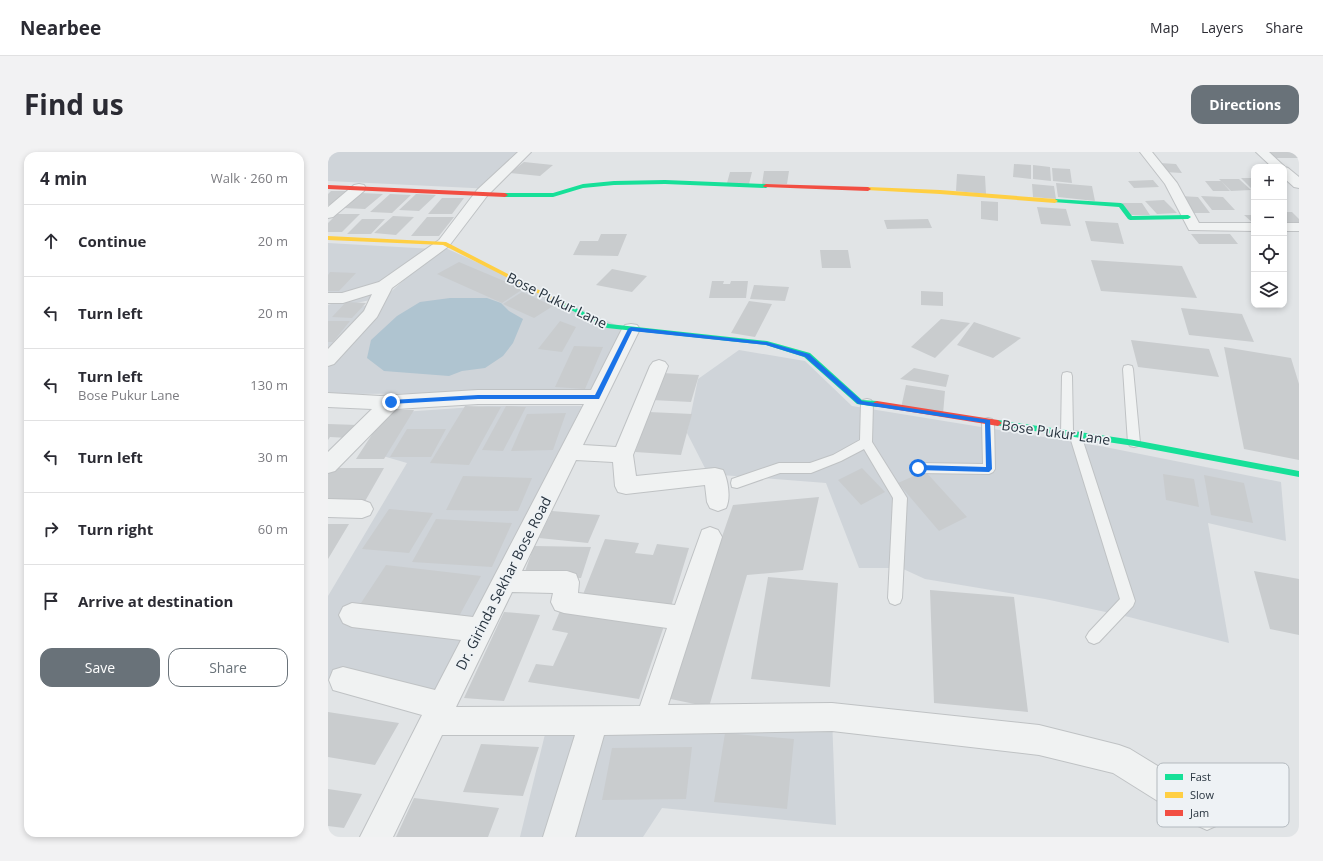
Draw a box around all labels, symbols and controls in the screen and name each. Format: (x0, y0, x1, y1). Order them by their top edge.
text: Nearbee (20, 15, 101, 41)
text: Map (1150, 18, 1179, 37)
text: Layers (1201, 18, 1243, 37)
text: Share (1265, 18, 1303, 37)
text: Find us (24, 85, 124, 123)
button: Directions (1191, 85, 1299, 124)
map controls (1251, 164, 1287, 308)
button: + (1251, 164, 1287, 200)
text: 4 min (40, 167, 87, 190)
text: Walk · 260 m (211, 169, 288, 187)
button: − (1251, 200, 1287, 236)
icon: ahead (40, 230, 62, 252)
text: Continue (78, 231, 146, 251)
text: 20 m (258, 232, 288, 250)
button: locate (1251, 236, 1287, 272)
street label: Bose Pukur Lane (504, 267, 610, 333)
button: layers (1251, 272, 1287, 308)
icon: left (40, 302, 62, 324)
text: Turn left (78, 303, 143, 323)
text: 20 m (258, 304, 288, 322)
text: Turn left (78, 366, 143, 386)
icon: left (40, 374, 62, 396)
text: 130 m (250, 376, 288, 394)
text: Bose Pukur Lane (78, 386, 180, 404)
route end (382, 393, 400, 411)
street label: Bose Pukur Lane (1000, 415, 1112, 449)
icon: left (40, 446, 62, 468)
text: Turn left (78, 447, 143, 467)
text: 30 m (258, 448, 288, 466)
route start (909, 459, 927, 477)
street label: Dr. Girinda Sekhar Bose Road (451, 493, 555, 673)
icon: right (40, 518, 62, 540)
text: Turn right (78, 519, 153, 539)
text: 60 m (258, 520, 288, 538)
icon: arrive (40, 590, 62, 612)
text: Arrive at destination (78, 591, 233, 611)
button: Save (40, 648, 160, 687)
button: Share (168, 648, 288, 687)
legend (1157, 763, 1289, 827)
text: Fast (1190, 769, 1211, 784)
text: Slow (1190, 787, 1214, 802)
text: Jam (1189, 805, 1209, 820)

